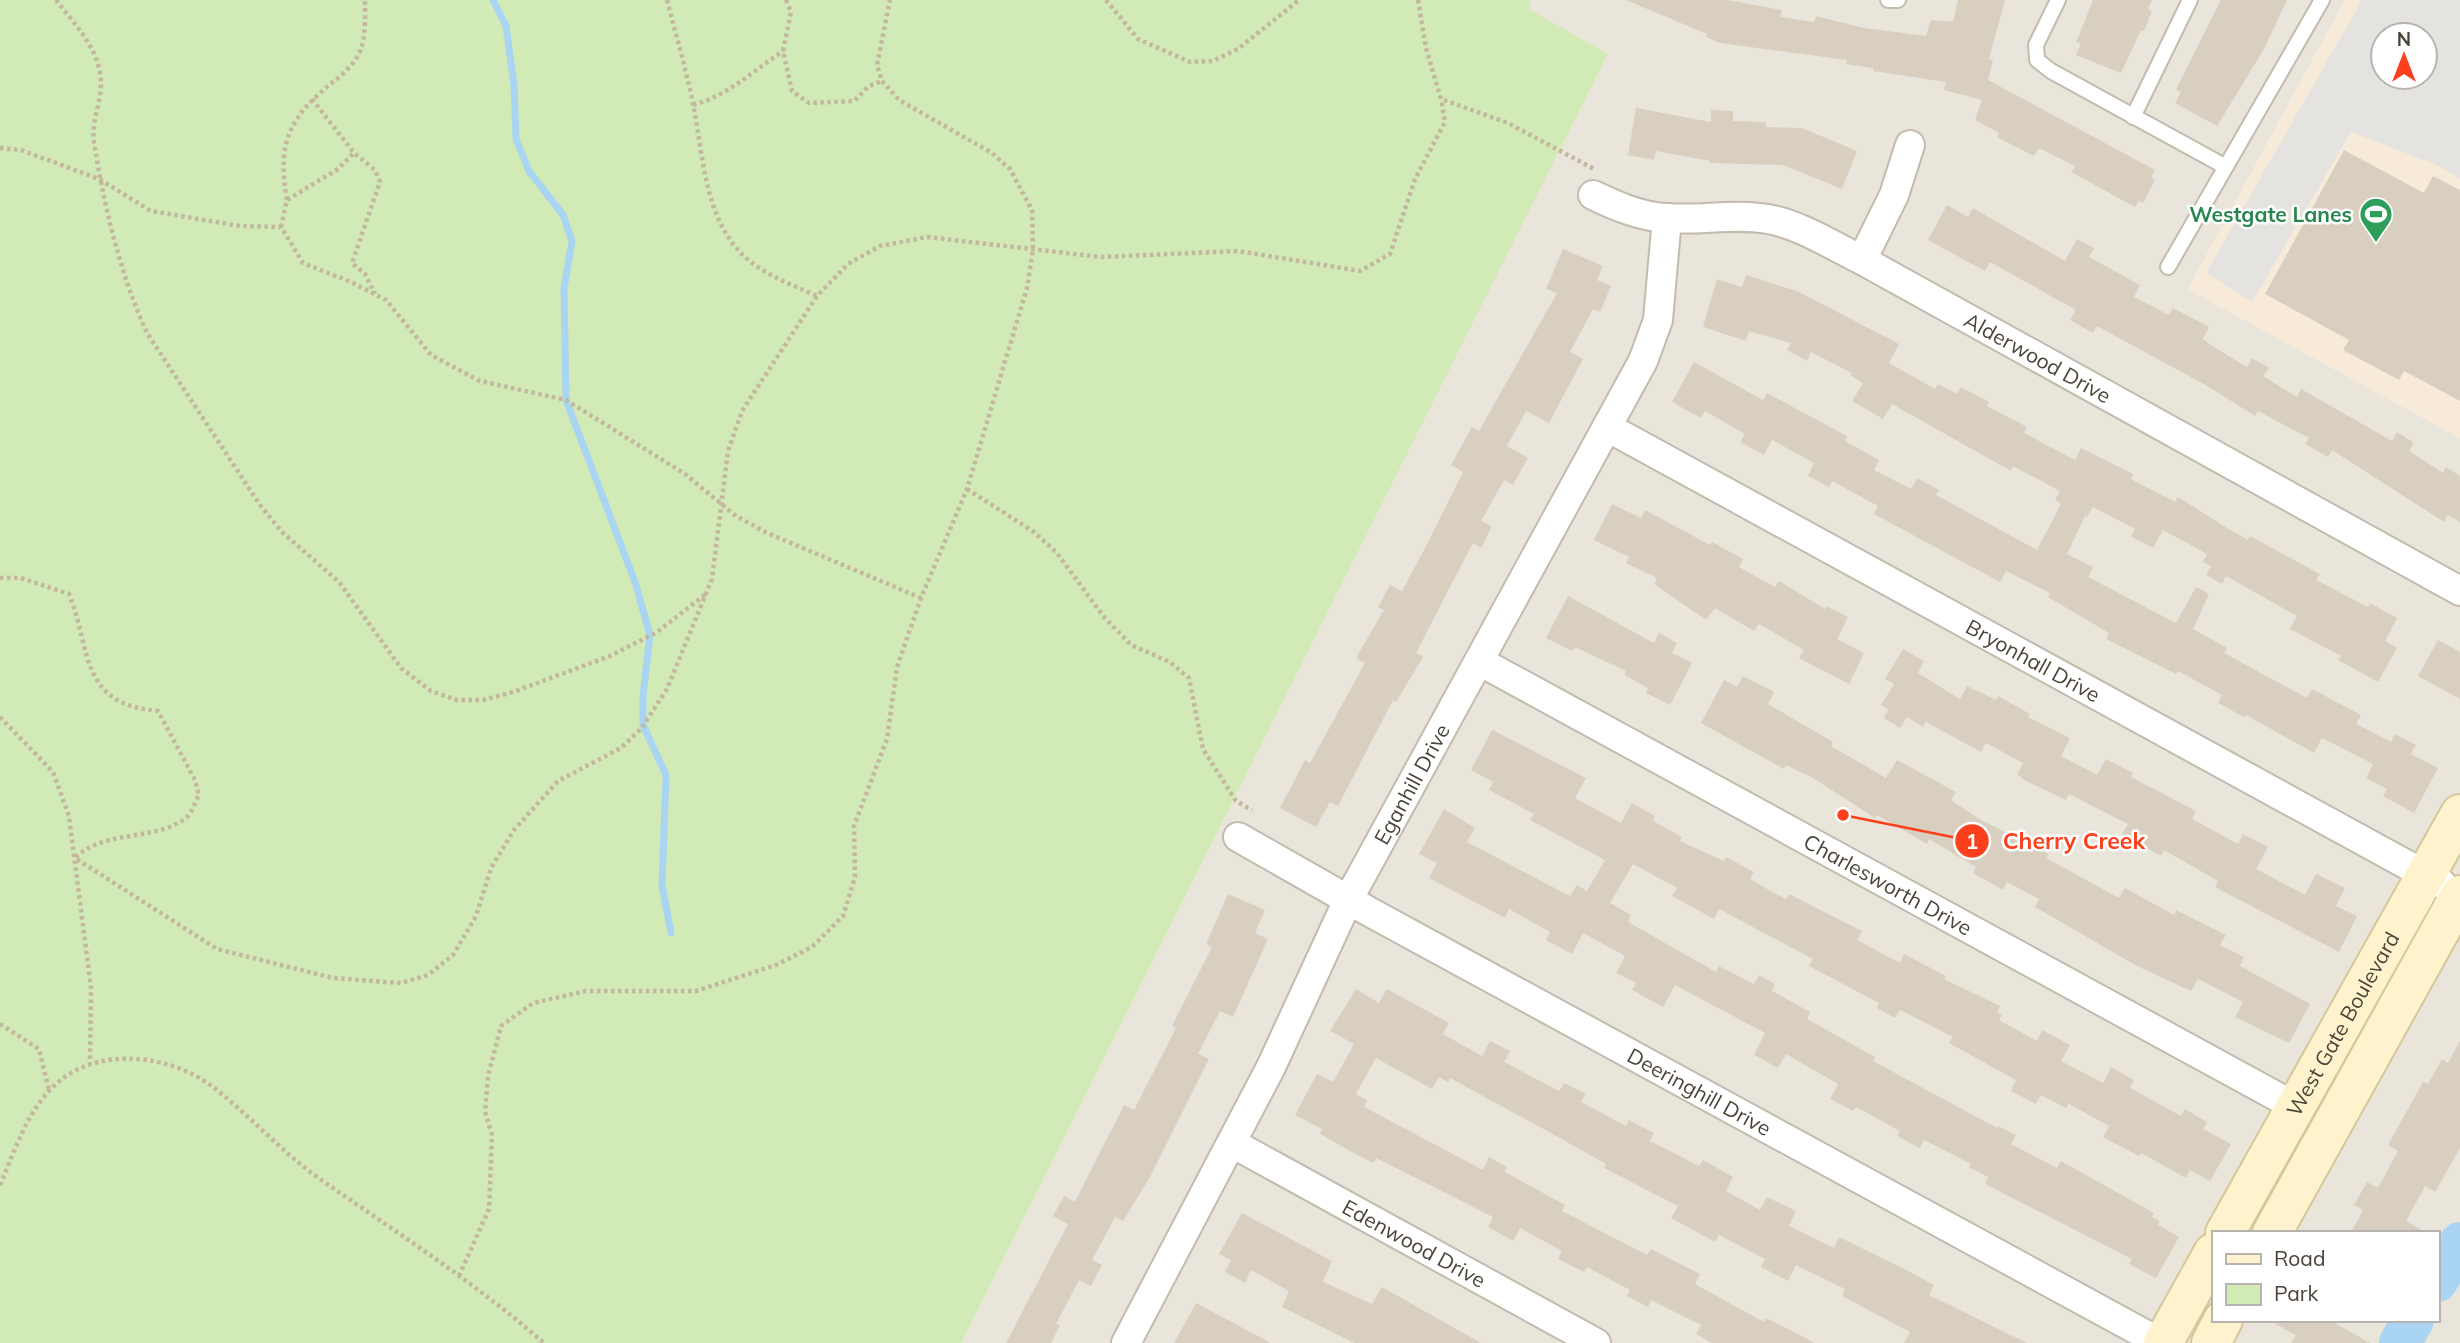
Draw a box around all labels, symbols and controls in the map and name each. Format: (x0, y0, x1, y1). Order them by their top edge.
north arrow (2369, 21, 2439, 91)
text: N (2397, 27, 2411, 51)
sports icon: Westgate Lanes (2357, 195, 2395, 244)
place label: Westgate Lanes (2189, 201, 2352, 227)
street label: Alderwood Drive (1960, 306, 2116, 408)
street label: Bryonhall Drive (1962, 613, 2105, 708)
street label: Eganhill Drive (1368, 719, 1455, 849)
callout: Cherry Creek (1954, 819, 2160, 863)
text: Cherry Creek (2003, 826, 2146, 855)
street label: Charlesworth Drive (1799, 828, 1977, 941)
text: 1 (1966, 828, 1978, 854)
street label: West Gate Boulevard (2280, 927, 2404, 1120)
street label: Deeringhill Drive (1623, 1042, 1776, 1141)
street label: Edenwood Drive (1338, 1193, 1490, 1293)
legend (2212, 1231, 2439, 1322)
text: Road (2274, 1245, 2325, 1271)
text: Park (2274, 1280, 2318, 1306)

